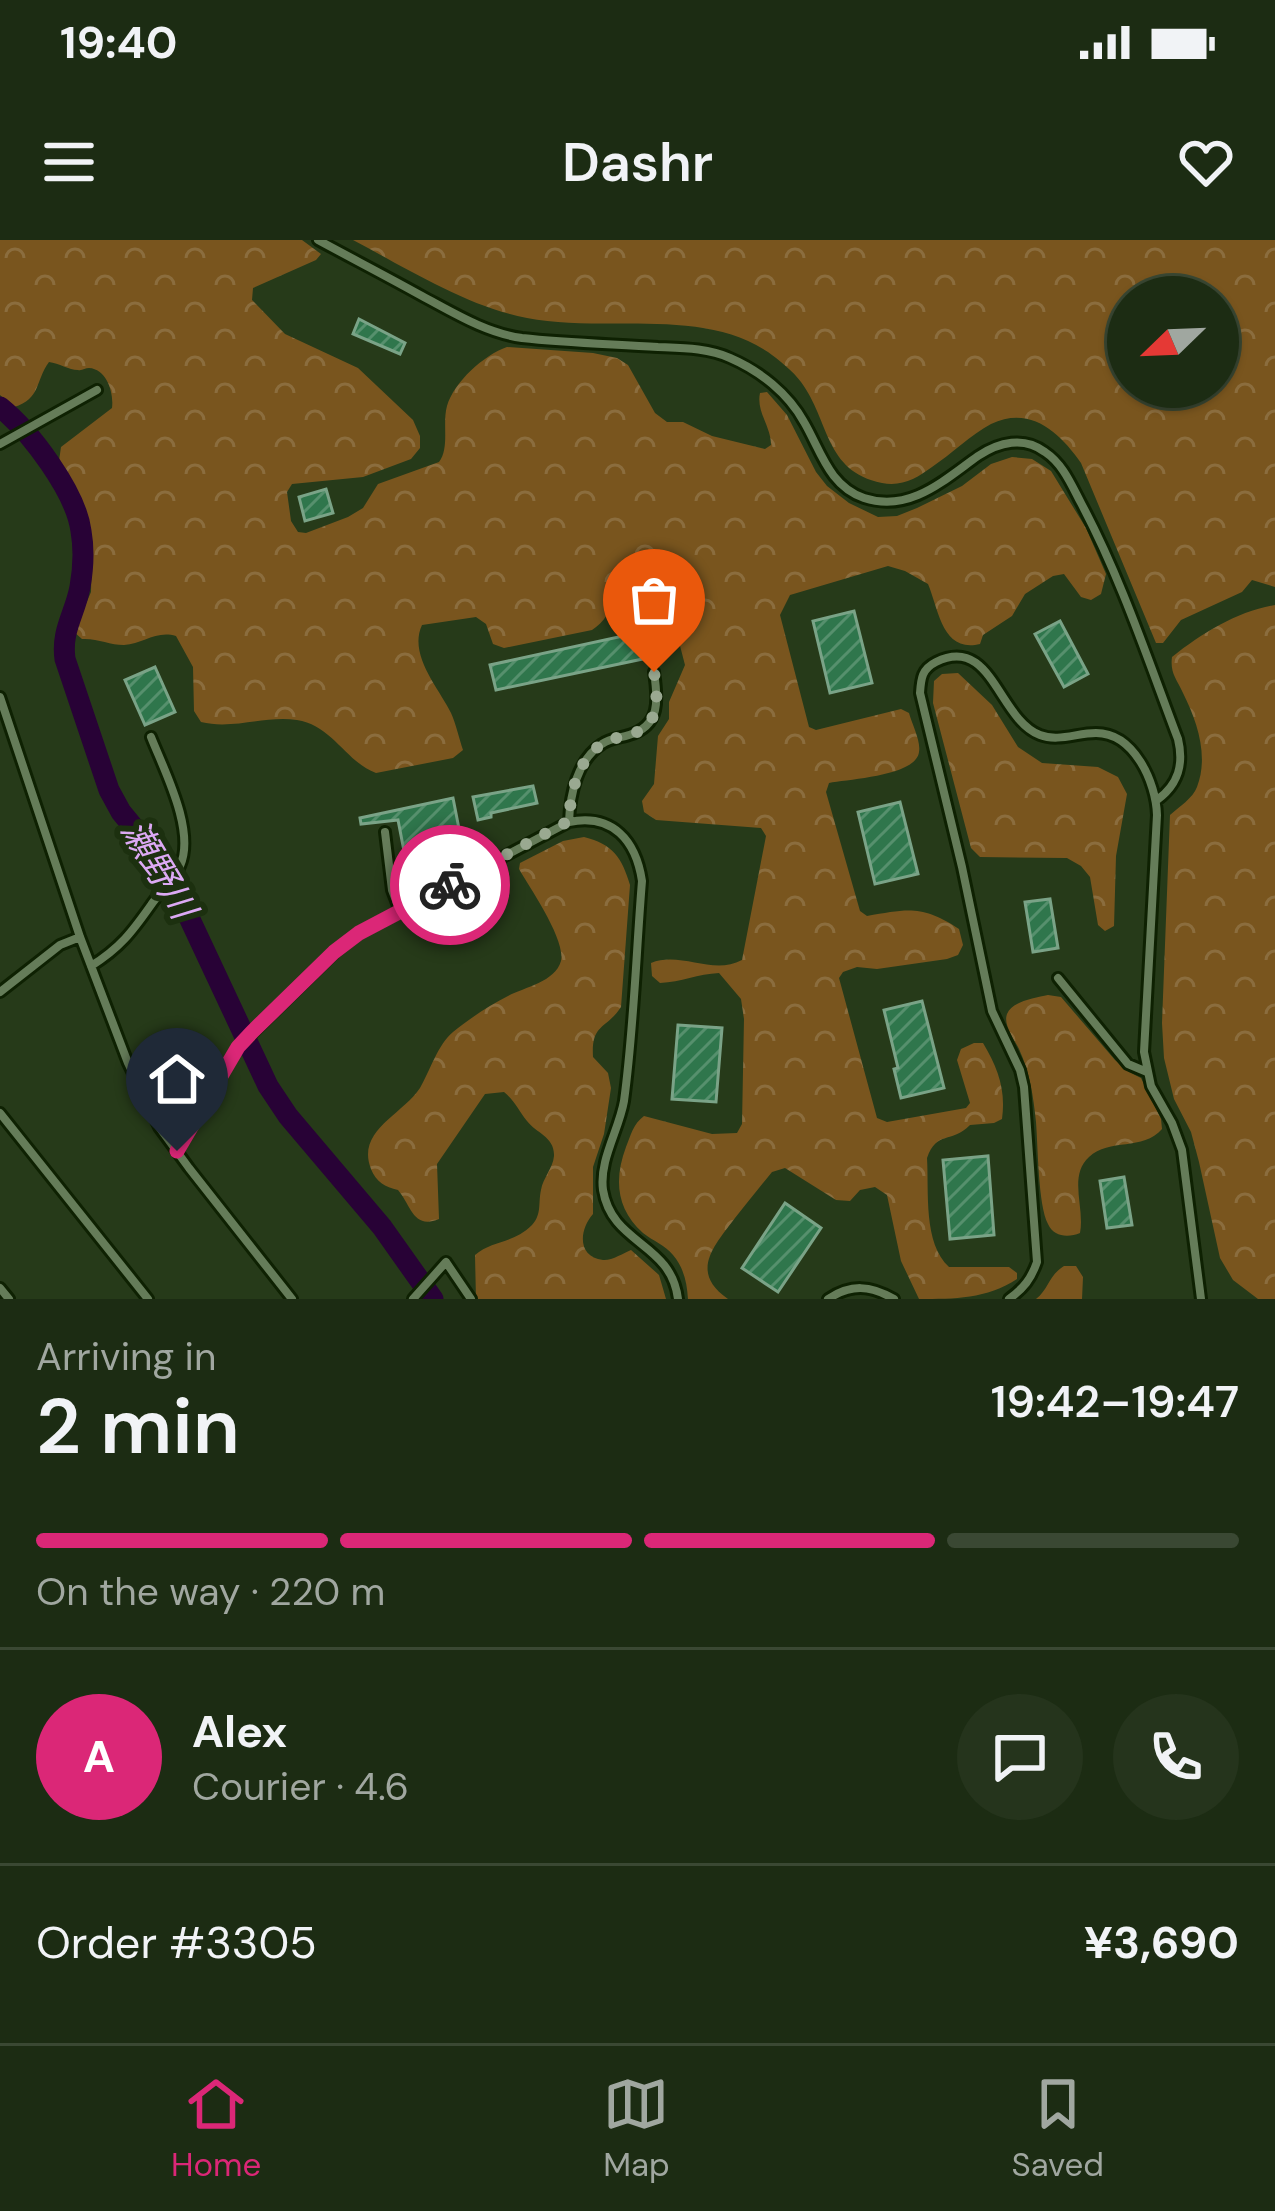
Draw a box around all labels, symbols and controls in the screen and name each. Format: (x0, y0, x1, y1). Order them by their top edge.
text: 19:40 (60, 13, 177, 72)
text: Dashr (562, 127, 713, 198)
icon: menu (36, 129, 102, 195)
icon: heart (1173, 129, 1239, 195)
north arrow (1107, 276, 1239, 408)
map controls (1107, 276, 1239, 408)
pin (603, 549, 705, 672)
icon: bag (621, 567, 687, 633)
water label: 瀬野川 (111, 811, 209, 931)
courier (390, 825, 510, 945)
icon: bike (417, 852, 483, 918)
pin (126, 1028, 228, 1151)
icon: home (144, 1046, 210, 1112)
text: Arriving in (36, 1331, 216, 1382)
text: 19:42–19:47 (991, 1372, 1239, 1431)
text: 2 min (36, 1376, 240, 1477)
text: On the way · 220 m (36, 1566, 385, 1617)
button: chat (957, 1694, 1083, 1820)
button: phone (1113, 1694, 1239, 1820)
text: Alex (192, 1702, 287, 1761)
text: A (83, 1727, 115, 1786)
text: Courier · 4.6 (192, 1761, 409, 1812)
text: Order #3305 (36, 1913, 317, 1972)
text: ¥3,690 (1084, 1913, 1239, 1972)
tab: Home (171, 2071, 261, 2186)
tab: Map (603, 2071, 670, 2186)
tab: Saved (1012, 2071, 1104, 2186)

